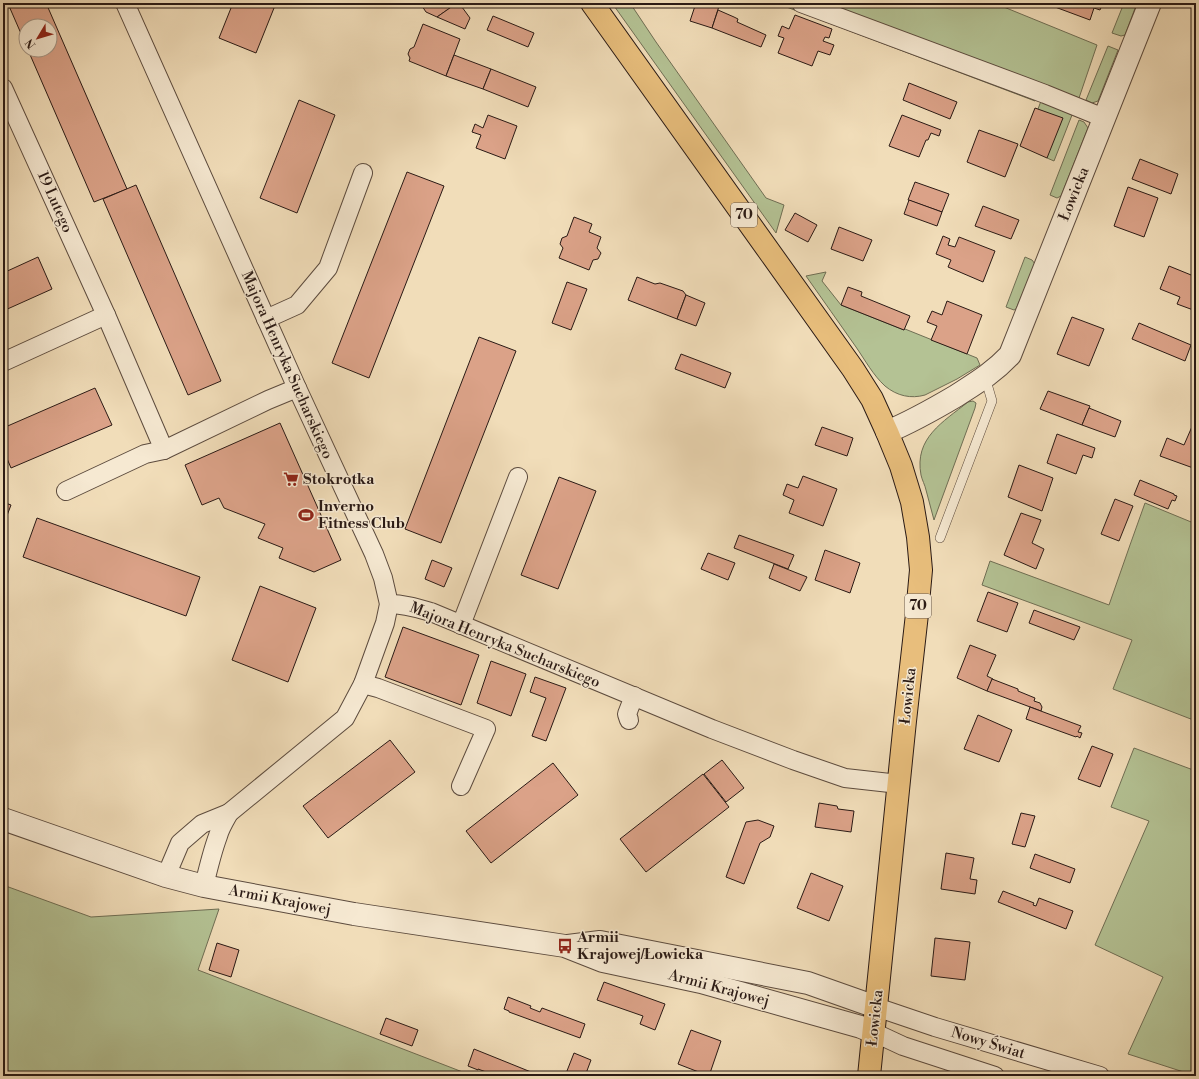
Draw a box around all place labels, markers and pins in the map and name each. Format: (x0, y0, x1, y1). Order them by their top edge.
supermarket icon: Stokrotka (282, 470, 300, 488)
place label: Stokrotka (303, 470, 375, 489)
place label: Inverno Fitness Club (318, 497, 405, 533)
sports icon: Inverno Fitness Club (297, 506, 315, 524)
place label: Armii Krajowej/Łowicka (576, 928, 704, 964)
bus stop icon: Armii Krajowej/Łowicka (556, 937, 574, 955)

